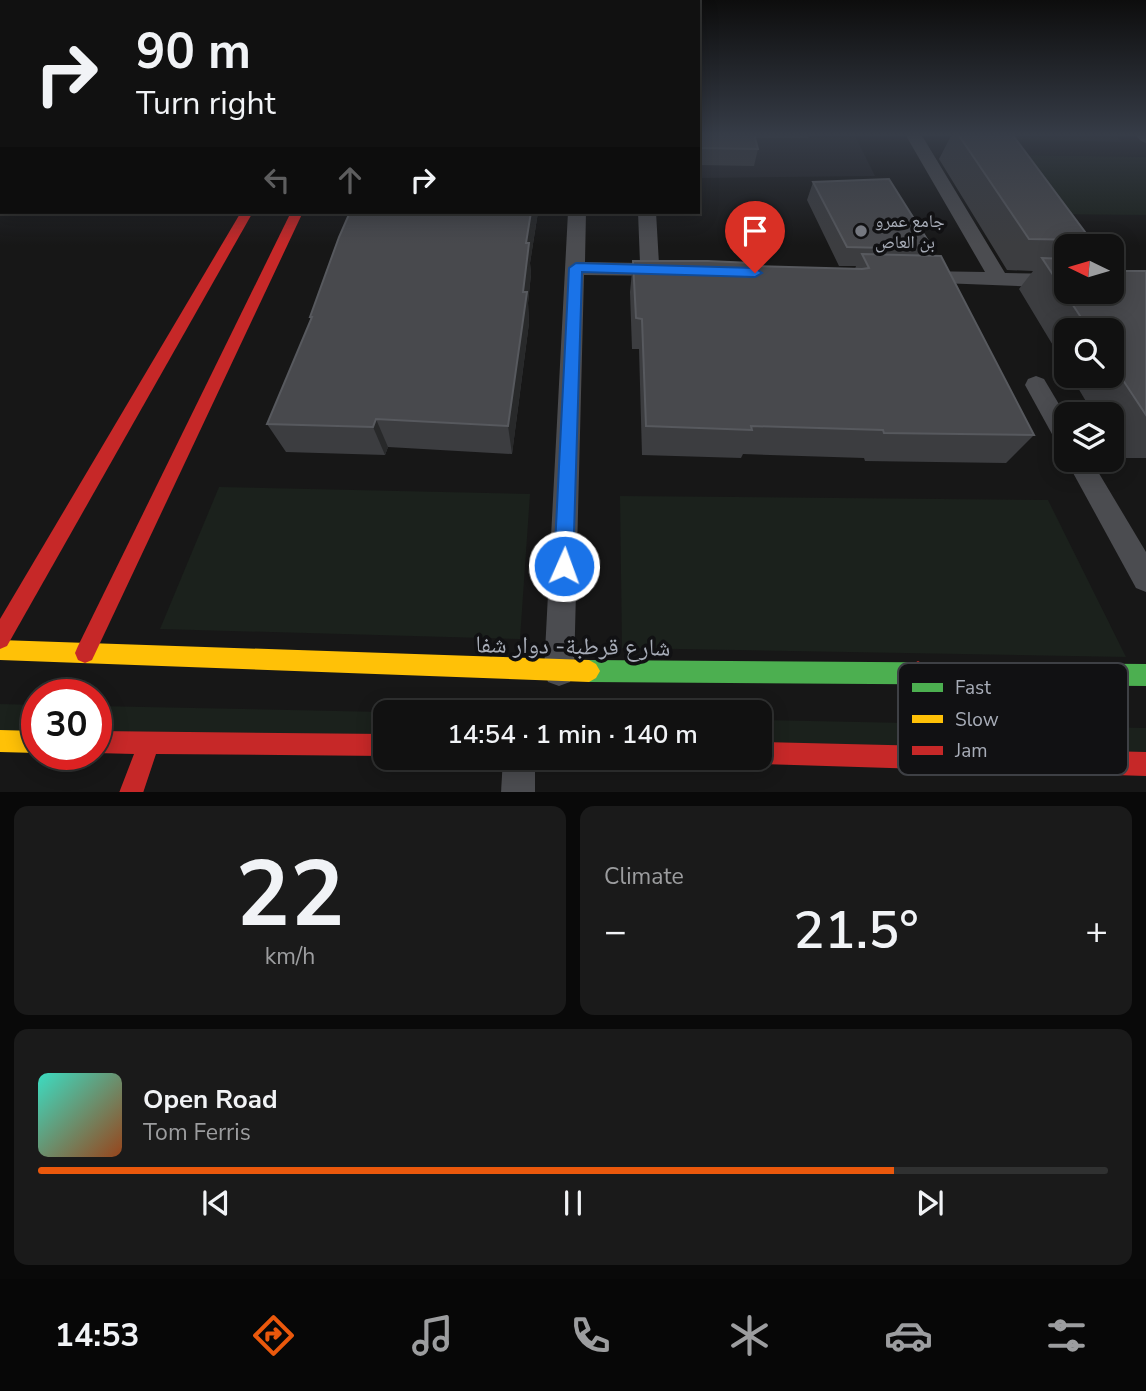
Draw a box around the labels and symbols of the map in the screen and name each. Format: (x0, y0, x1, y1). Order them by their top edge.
pin (725, 201, 785, 273)
place label: جامع عمرو بن العاص (875, 209, 945, 254)
marker: جامع عمرو بن العاص (853, 223, 869, 239)
north arrow (1054, 234, 1124, 304)
position arrow (527, 529, 601, 603)
street label: شارع قرطبة- دوار شفا (475, 628, 671, 664)
legend (898, 663, 1128, 775)
text: Fast (955, 675, 991, 701)
speed limit sign: 30 (21, 679, 112, 770)
text: Slow (955, 707, 999, 733)
text: Jam (954, 738, 988, 764)

